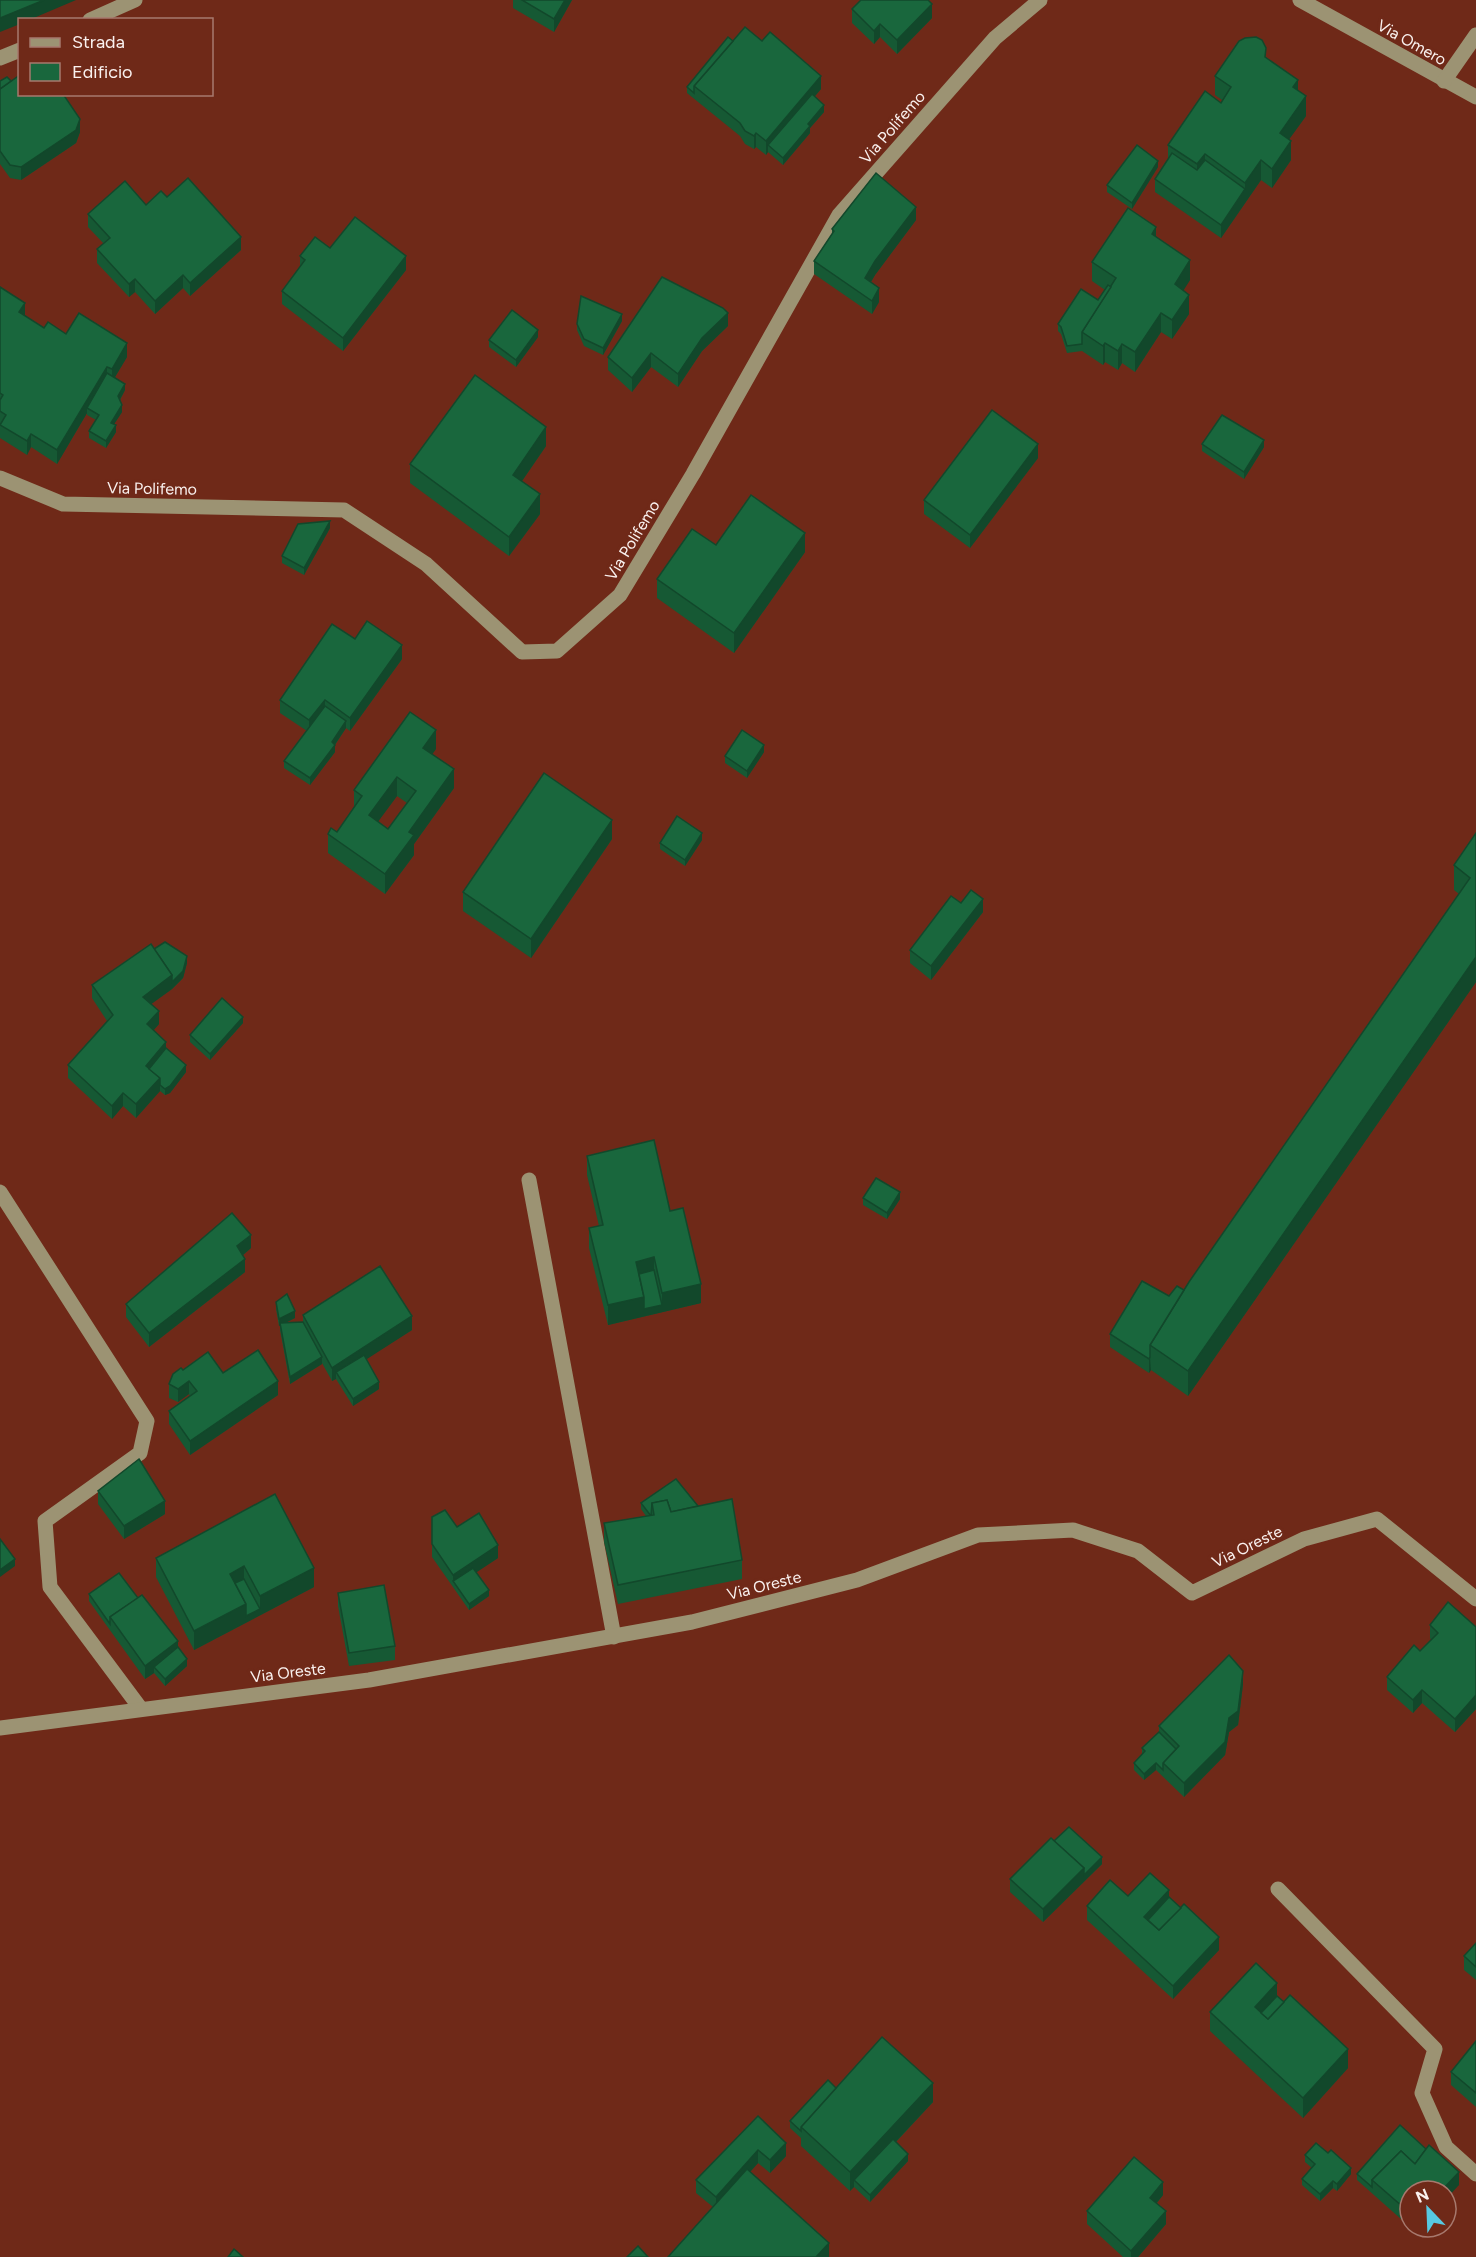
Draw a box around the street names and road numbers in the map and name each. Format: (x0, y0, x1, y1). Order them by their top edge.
street label: Via Omero (1374, 16, 1450, 69)
street label: Via Polifemo (856, 87, 929, 168)
street label: Via Polifemo (107, 478, 197, 499)
street label: Via Polifemo (601, 497, 664, 584)
street label: Via Oreste (1209, 1521, 1286, 1572)
street label: Via Oreste (725, 1567, 803, 1604)
street label: Via Oreste (249, 1658, 327, 1687)

